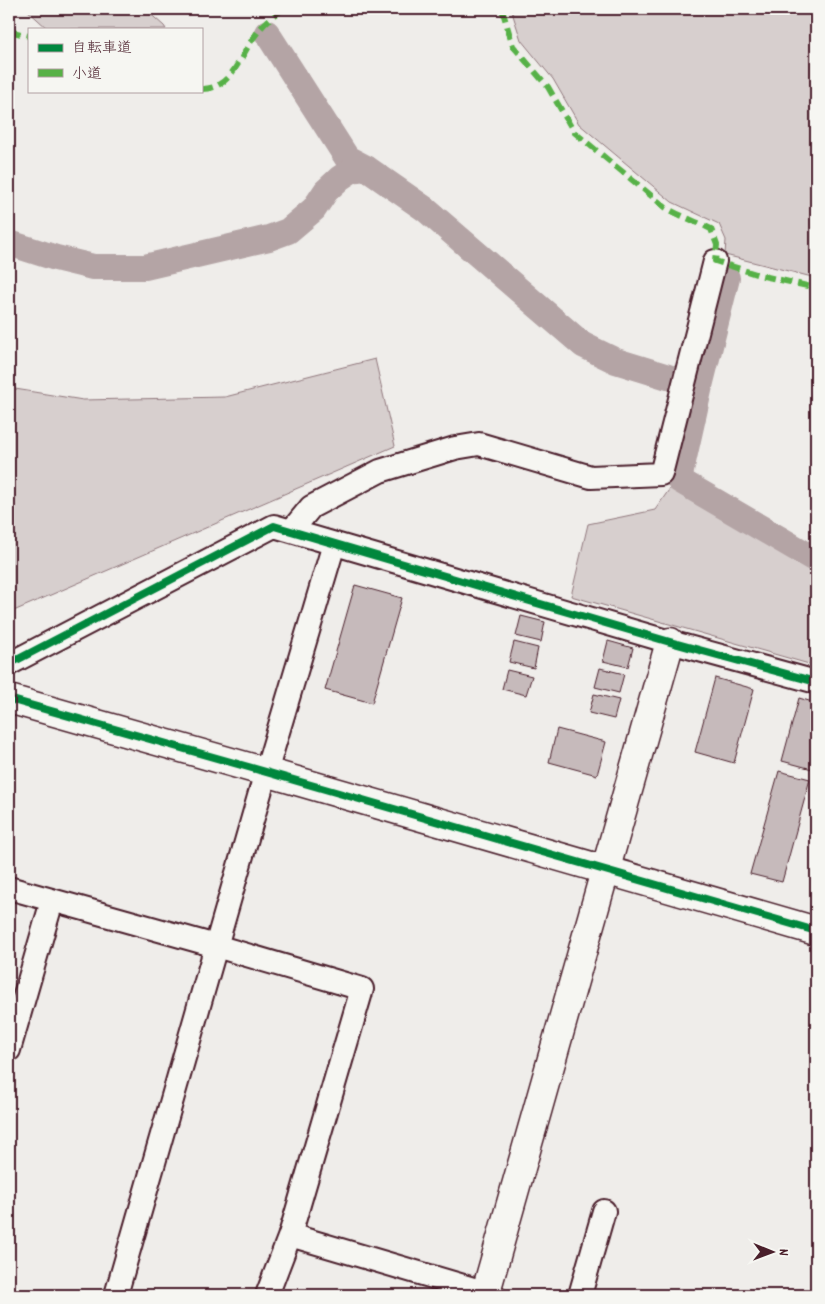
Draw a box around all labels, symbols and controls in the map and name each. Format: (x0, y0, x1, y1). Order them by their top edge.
legend (28, 28, 202, 92)
text: 自転車道 (72, 38, 132, 60)
text: 小道 (72, 64, 102, 86)
north arrow (748, 1226, 798, 1276)
text: N (773, 1249, 793, 1256)

